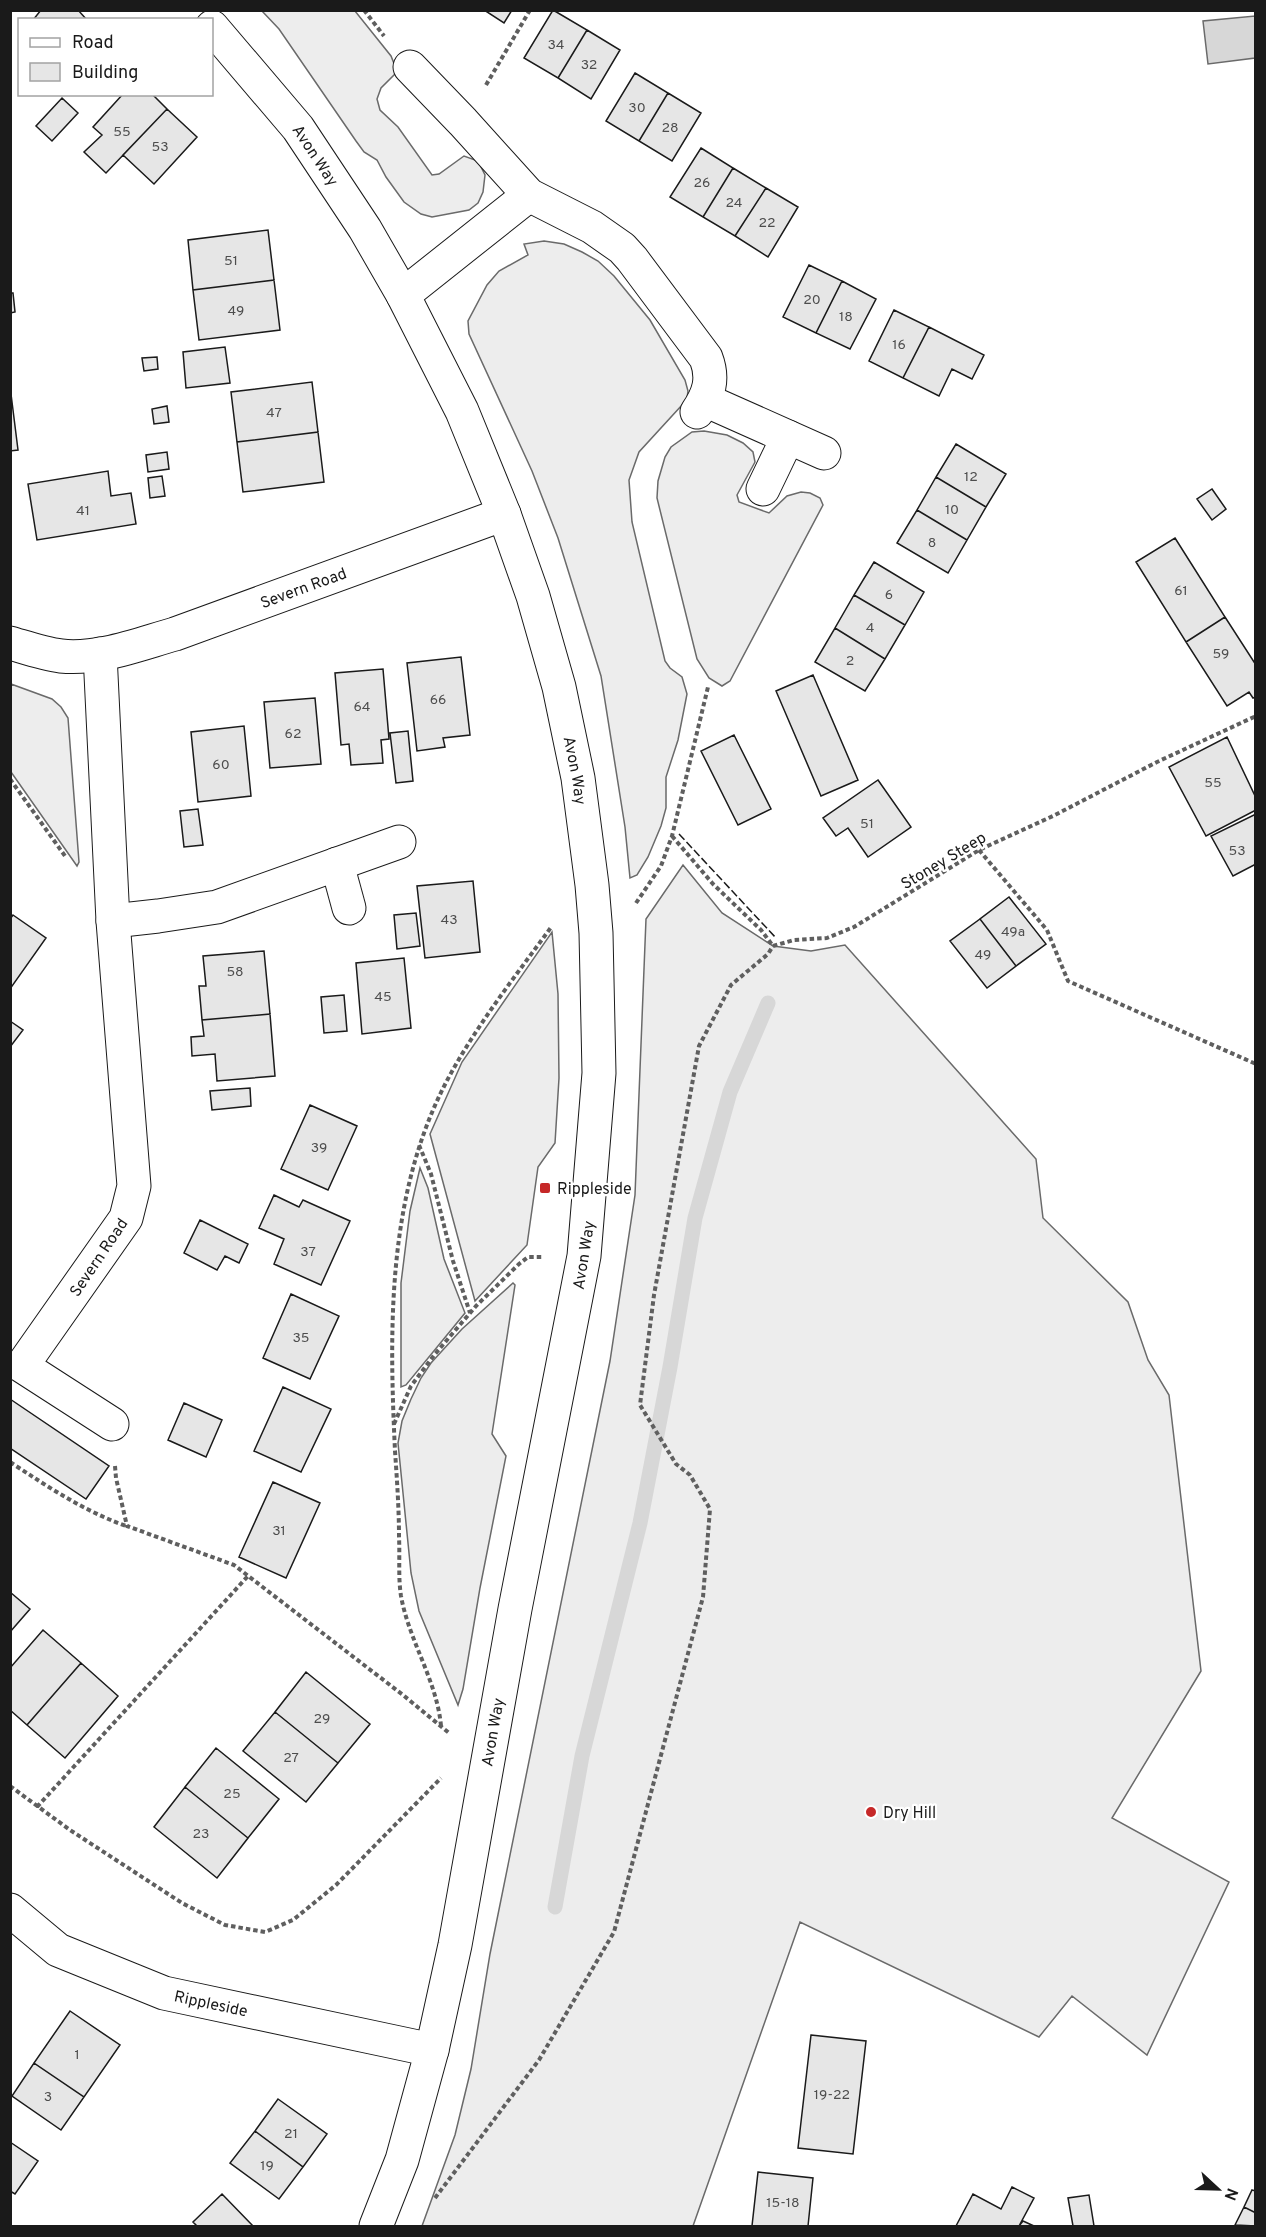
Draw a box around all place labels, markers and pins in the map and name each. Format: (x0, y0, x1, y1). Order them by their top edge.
place label: Rippleside (557, 1180, 632, 1200)
marker: Rippleside (538, 1181, 552, 1195)
place label: Dry Hill (883, 1804, 936, 1824)
marker: Dry Hill (864, 1805, 878, 1819)

